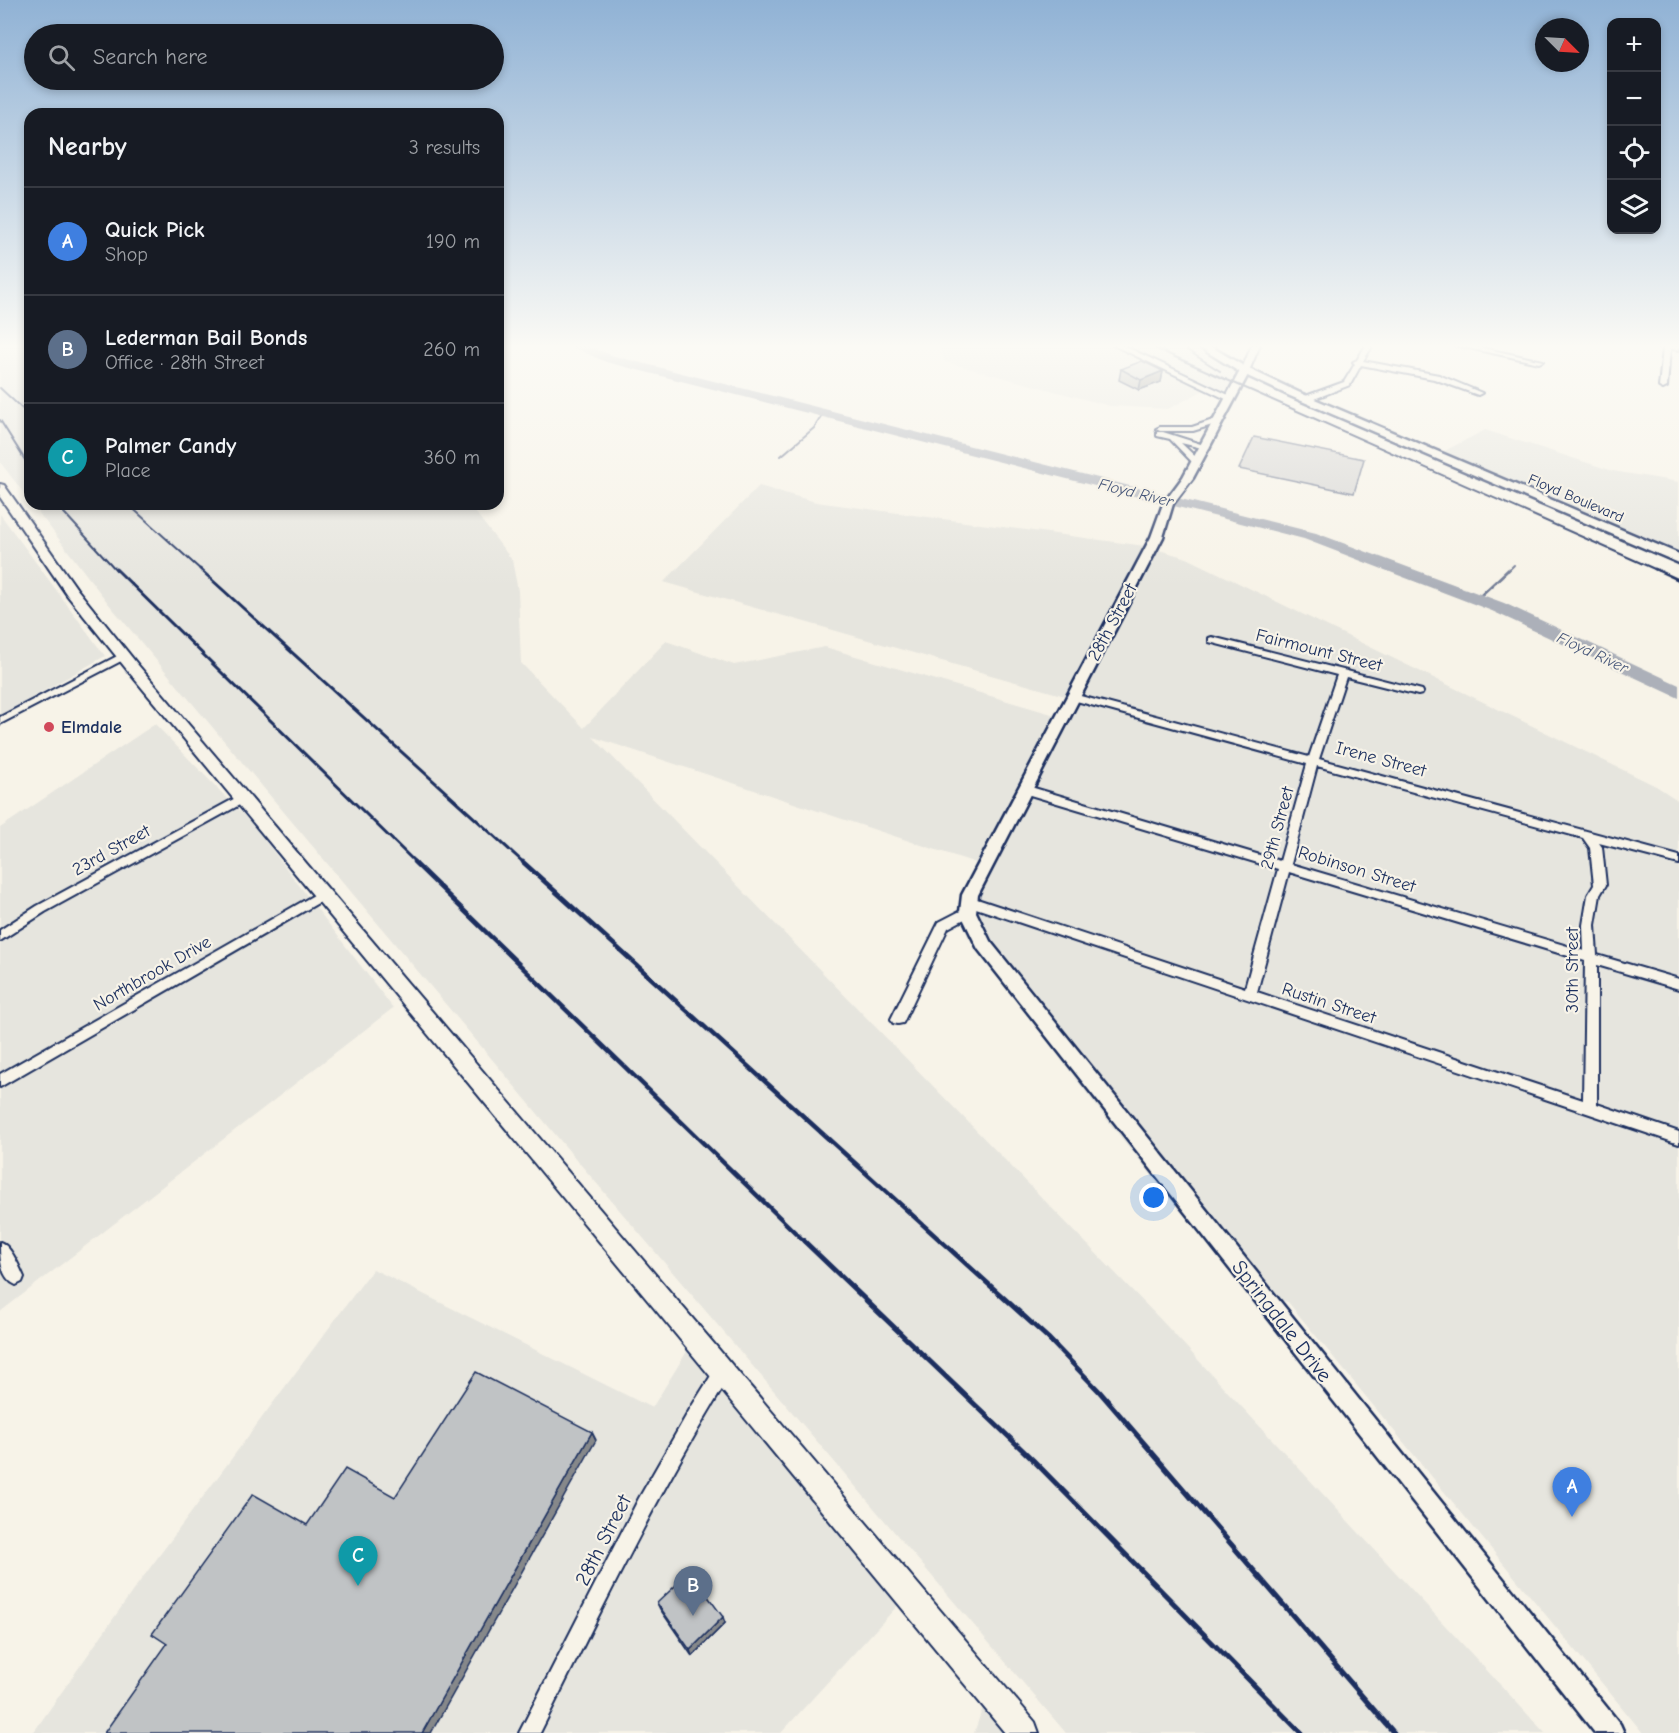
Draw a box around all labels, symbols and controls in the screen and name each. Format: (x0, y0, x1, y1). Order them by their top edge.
north arrow (1535, 18, 1589, 72)
map controls (1607, 18, 1661, 234)
button: + (1607, 18, 1661, 72)
search box (24, 24, 504, 90)
icon: search (45, 41, 78, 74)
text: Search here (93, 44, 208, 70)
button: − (1607, 72, 1661, 126)
button: locate (1607, 126, 1661, 180)
text: Nearby (48, 132, 127, 162)
text: 3 results (409, 136, 480, 159)
button: layers (1607, 180, 1661, 234)
text: Quick Pick (105, 217, 204, 243)
text: A (62, 230, 73, 253)
text: 190 m (426, 230, 480, 253)
text: Shop (105, 243, 148, 266)
text: Lederman Bail Bonds (105, 325, 307, 351)
text: B (61, 338, 74, 361)
text: 260 m (423, 338, 480, 361)
text: Office · 28th Street (105, 351, 264, 374)
text: Palmer Candy (105, 433, 236, 459)
text: C (61, 446, 74, 469)
text: 360 m (424, 446, 480, 469)
text: Place (105, 459, 151, 482)
street label: Floyd Boulevard (1525, 470, 1627, 526)
water label: Floyd River (1097, 475, 1176, 511)
street label: 28th Street (1083, 579, 1142, 665)
street label: Fairmount Street (1253, 625, 1385, 677)
water label: Floyd River (1554, 629, 1632, 677)
place label: Elmdale (61, 717, 122, 738)
marker: Elmdale (42, 720, 56, 734)
street label: Irene Street (1333, 737, 1429, 782)
street label: 29th Street (1256, 784, 1299, 872)
street label: 23rd Street (69, 820, 155, 880)
street label: Robinson Street (1296, 842, 1419, 898)
street label: 30th Street (1562, 926, 1583, 1013)
street label: Northbrook Drive (90, 931, 215, 1016)
street label: Rustin Street (1279, 978, 1379, 1029)
your location (1139, 1183, 1168, 1212)
street label: Springdale Drive (1227, 1255, 1337, 1387)
pin: A (1552, 1468, 1592, 1517)
street label: 28th Street (570, 1490, 637, 1589)
pin: C (338, 1536, 378, 1586)
pin: B (674, 1566, 712, 1616)

